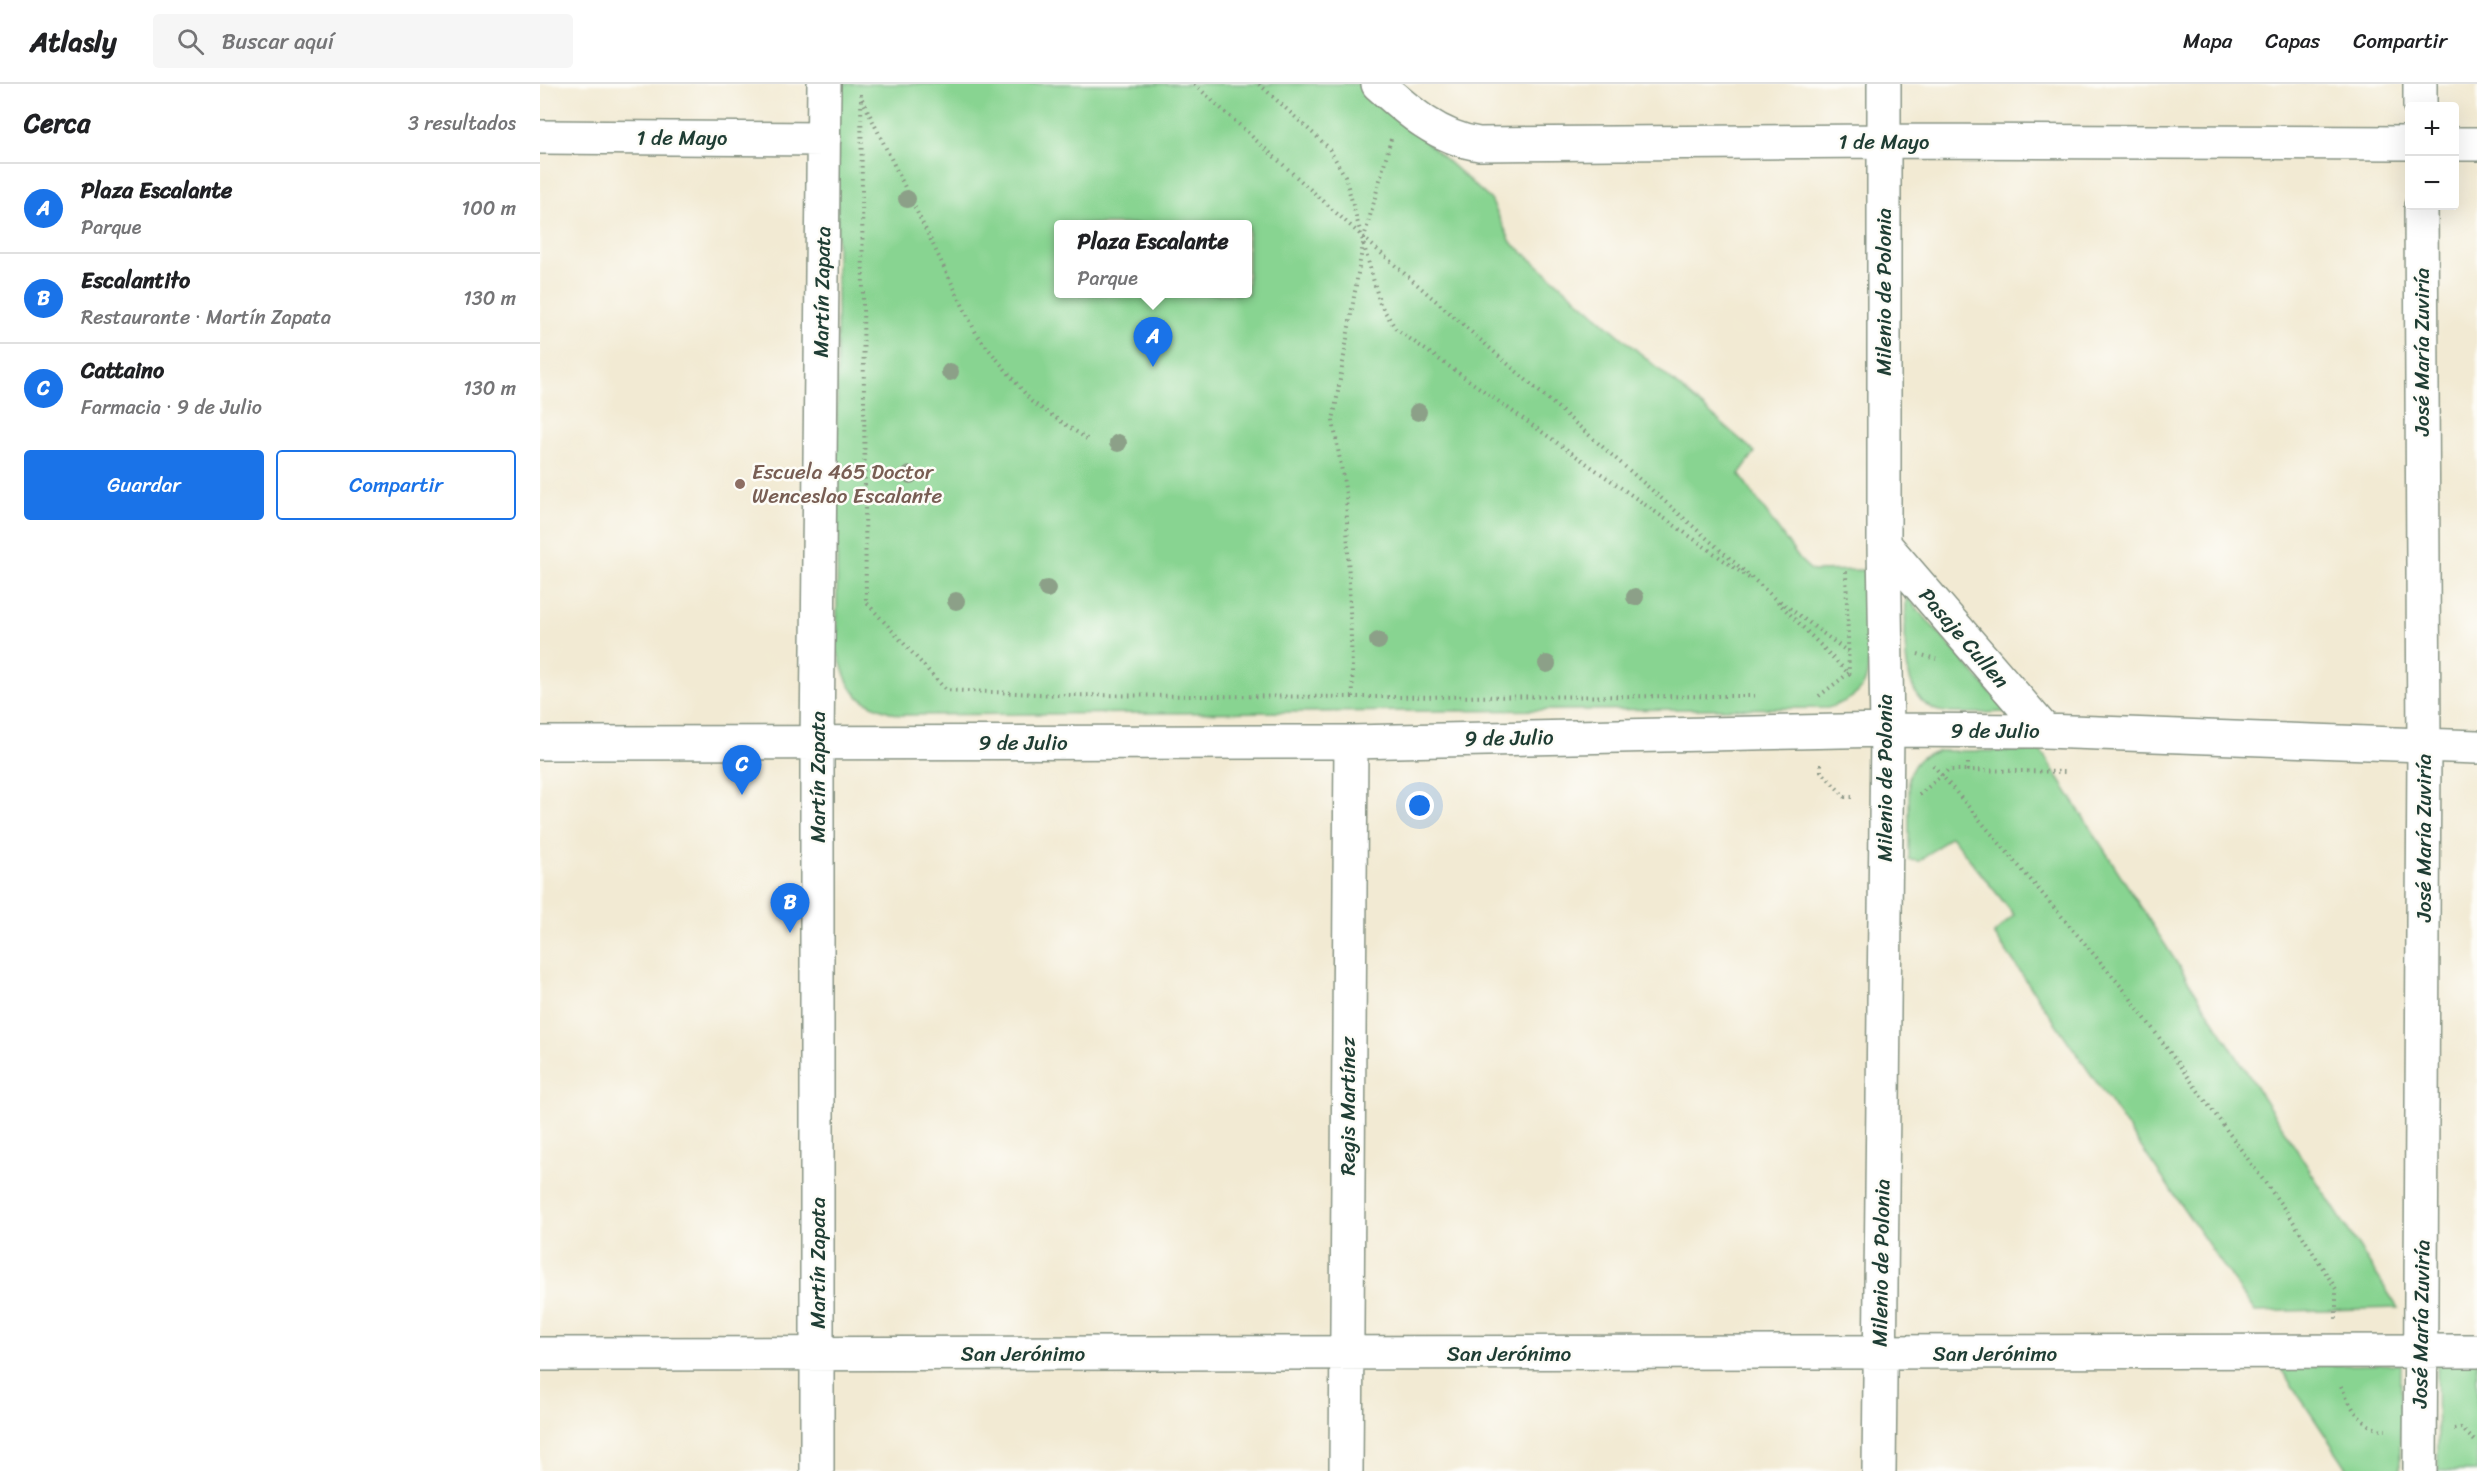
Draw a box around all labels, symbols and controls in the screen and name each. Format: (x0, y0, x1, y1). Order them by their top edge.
search box (153, 14, 573, 68)
text: Atlasly (30, 17, 117, 66)
text: Buscar aquí (222, 22, 334, 61)
text: Mapa (2183, 22, 2232, 60)
text: Capas (2265, 22, 2320, 60)
text: Compartir (2353, 22, 2447, 60)
icon: search (174, 25, 207, 58)
text: Cerca (24, 100, 90, 146)
map controls (2405, 102, 2459, 210)
button: + (2405, 102, 2459, 156)
text: 3 resultados (408, 106, 516, 141)
street label: 1 de Mayo (637, 119, 727, 157)
street label: 1 de Mayo (1839, 123, 1929, 161)
button: − (2405, 156, 2459, 210)
text: Plaza Escalante (81, 171, 232, 210)
text: A (37, 191, 50, 226)
text: 100 m (462, 191, 516, 226)
street label: Milenio de Polonia (1865, 208, 1903, 376)
text: Parque (81, 210, 141, 245)
popup (1054, 220, 1252, 298)
text: Plaza Escalante (1077, 222, 1229, 261)
street label: Martín Zapata (802, 226, 842, 358)
text: Escalantito (81, 261, 190, 300)
text: Parque (1077, 261, 1138, 296)
street label: José María Zuviría (2403, 267, 2441, 437)
text: B (37, 281, 50, 316)
text: 130 m (463, 281, 516, 316)
text: Restaurante · Martín Zapata (81, 300, 331, 335)
pin: A (1134, 318, 1172, 367)
text: Cattaino (81, 351, 164, 390)
text: C (37, 371, 50, 406)
text: 130 m (463, 371, 516, 406)
text: Farmacia · 9 de Julio (81, 390, 262, 425)
button: Guardar (24, 450, 264, 520)
button: Compartir (276, 450, 516, 520)
place label: Escuela 465 Doctor Wenceslao Escalante (752, 453, 942, 515)
marker: Escuela 465 Doctor Wenceslao Escalante (733, 477, 747, 491)
street label: Pasaje Cullen (1909, 579, 2019, 697)
street label: Milenio de Polonia (1866, 694, 1904, 862)
street label: Martín Zapata (799, 711, 837, 843)
street label: 9 de Julio (1950, 712, 2040, 750)
street label: 9 de Julio (1464, 718, 1554, 758)
street label: 9 de Julio (978, 724, 1068, 762)
pin: C (722, 746, 762, 795)
street label: José María Zuviría (2405, 753, 2443, 923)
your location (1405, 791, 1434, 820)
pin: B (770, 884, 810, 933)
street label: Regis Martínez (1329, 1036, 1367, 1176)
street label: Milenio de Polonia (1861, 1178, 1901, 1347)
street label: Martín Zapata (799, 1197, 837, 1329)
street label: José María Zuviría (2401, 1239, 2441, 1409)
street label: San Jerónimo (961, 1335, 1086, 1373)
street label: San Jerónimo (1447, 1335, 1572, 1373)
street label: San Jerónimo (1933, 1335, 2058, 1373)

